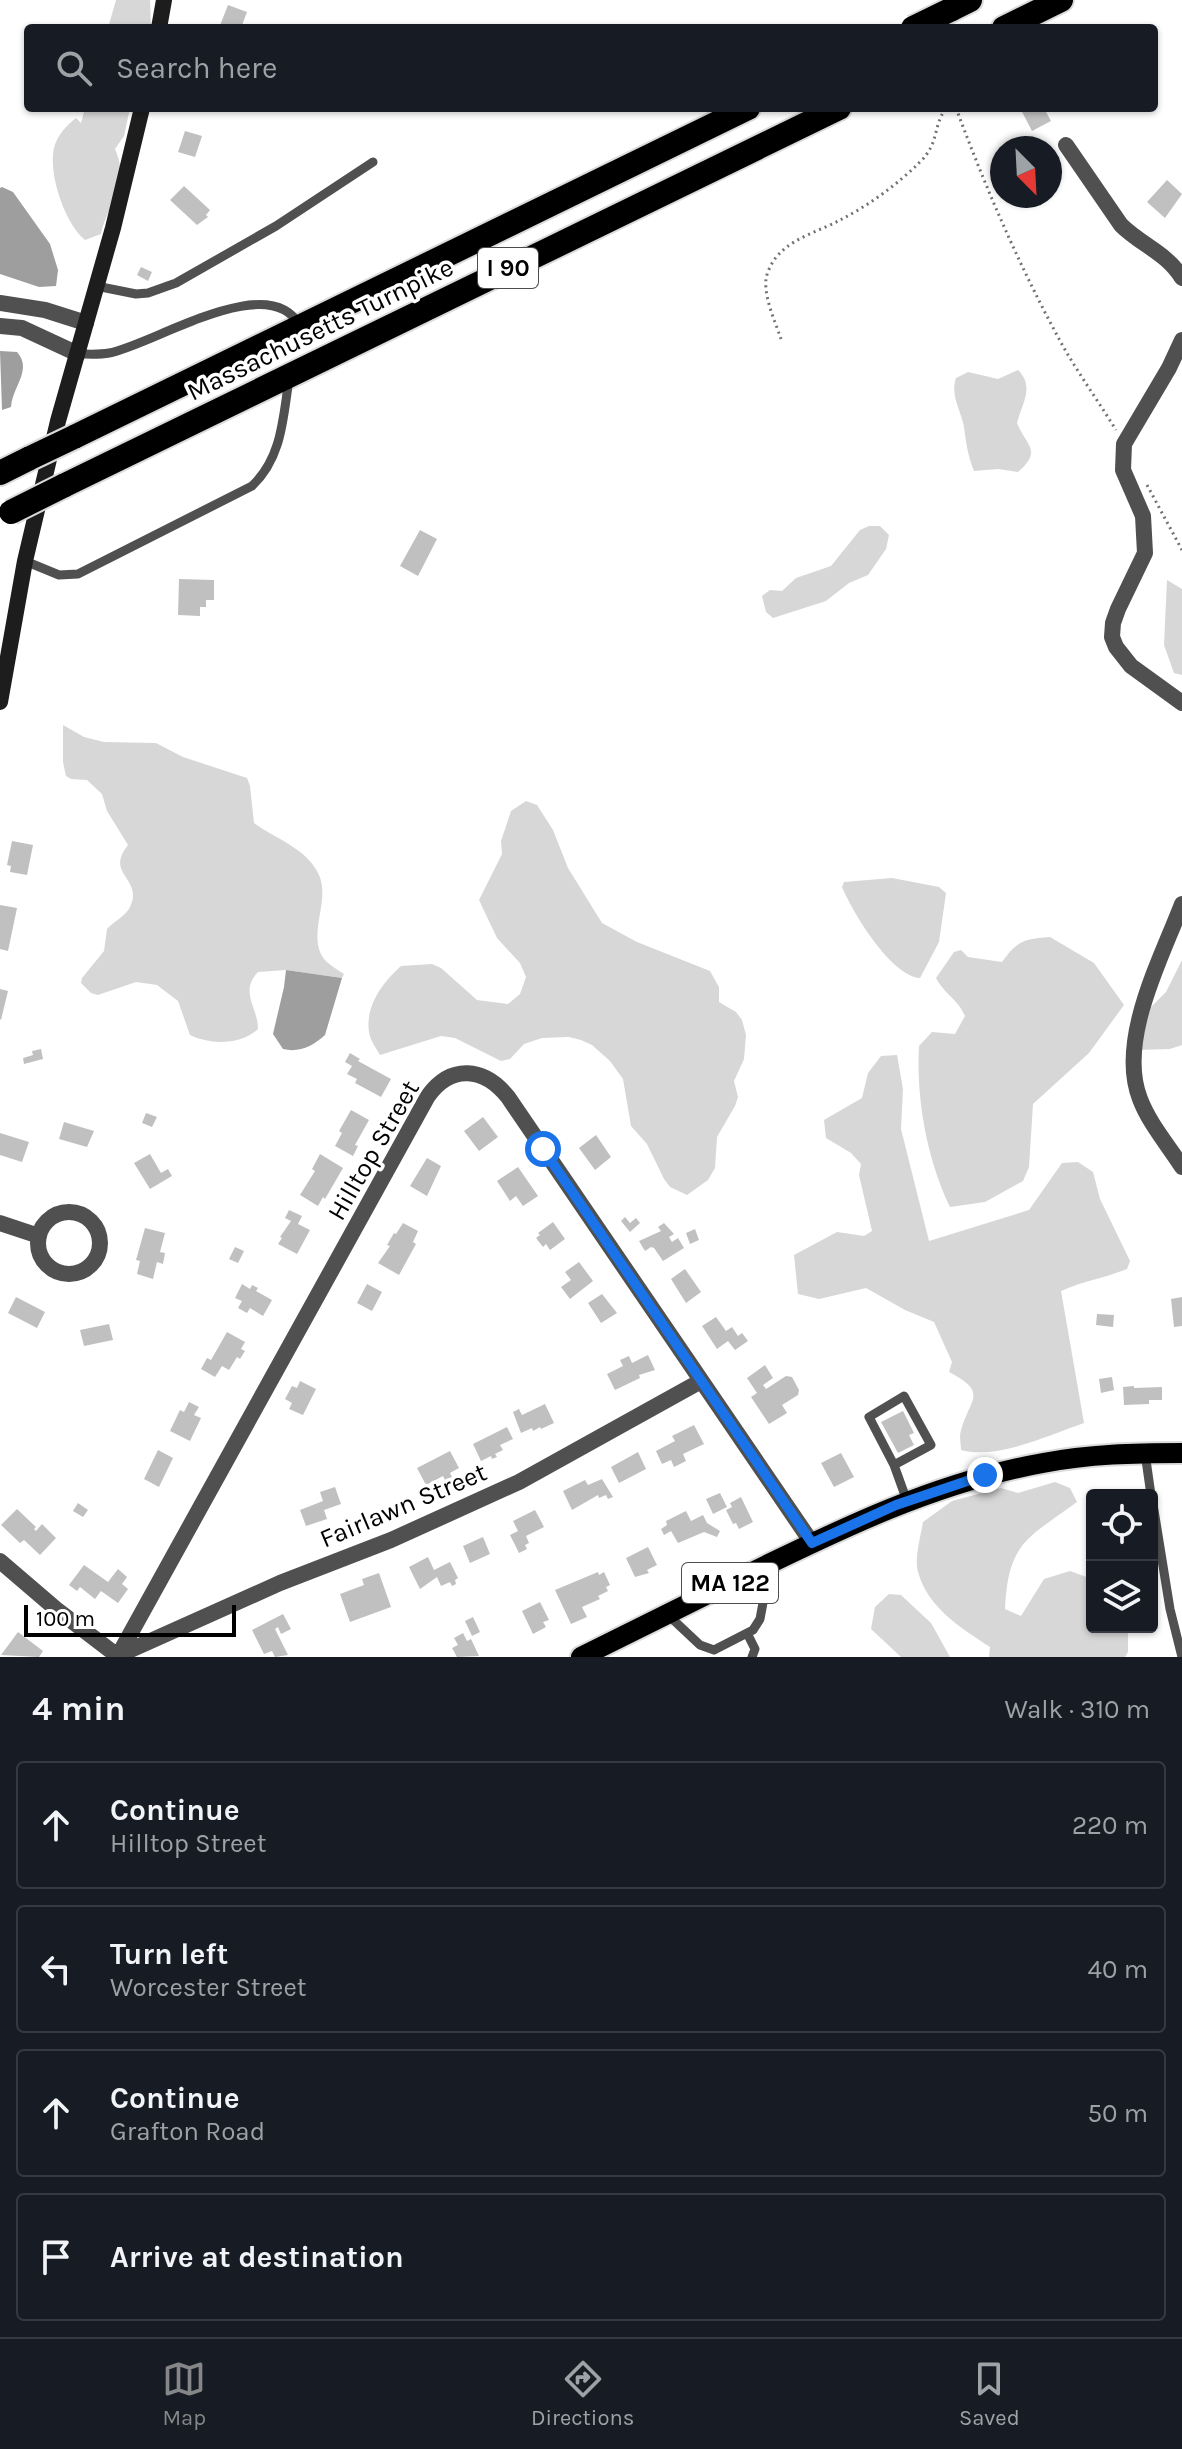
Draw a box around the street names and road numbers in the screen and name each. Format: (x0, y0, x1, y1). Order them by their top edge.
road number: I 90 (478, 248, 538, 288)
street label: Massachusetts Turnpike (182, 251, 458, 407)
street label: Hilltop Street (321, 1075, 426, 1226)
street label: Fairlawn Street (315, 1456, 491, 1555)
road number: MA 122 (682, 1563, 778, 1603)

